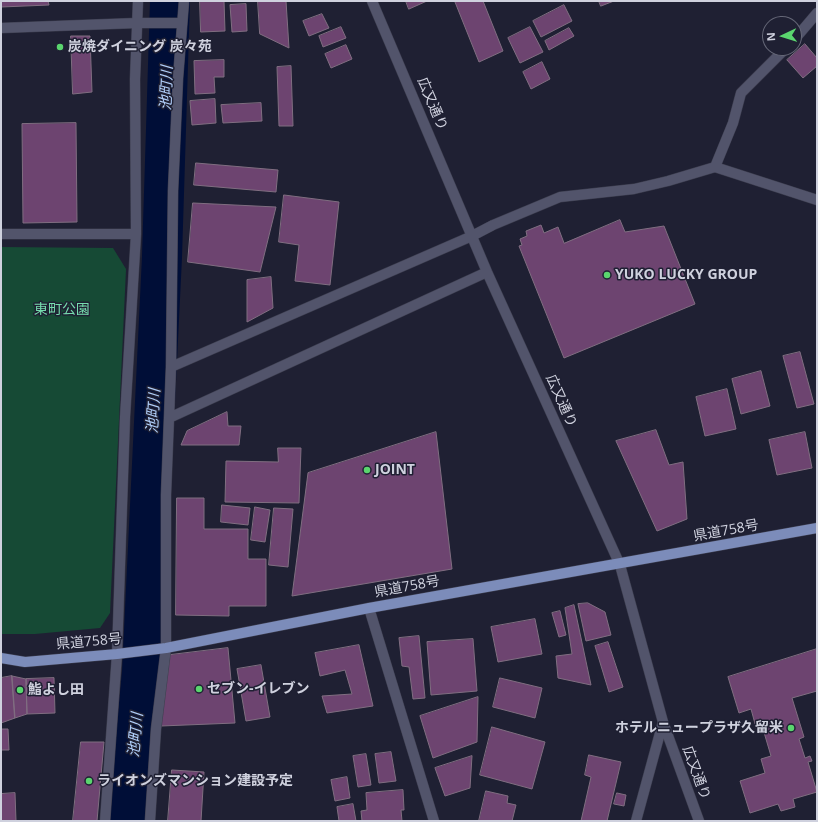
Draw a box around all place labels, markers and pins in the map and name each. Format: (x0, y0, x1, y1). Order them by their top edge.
place label: 炭焼ダイニング 炭々苑 (68, 39, 212, 55)
marker: 炭焼ダイニング 炭々苑 (55, 42, 65, 52)
place label: YUKO LUCKY GROUP (615, 267, 757, 283)
marker: YUKO LUCKY GROUP (602, 270, 612, 280)
place label: JOINT (375, 462, 415, 478)
marker: JOINT (362, 465, 372, 475)
place label: セブン-イレブン (207, 681, 310, 697)
place label: 鮨よし田 (28, 682, 84, 698)
marker: セブン-イレブン (194, 684, 204, 694)
marker: 鮨よし田 (15, 685, 25, 695)
place label: ホテルニュープラザ久留米 (615, 720, 783, 736)
marker: ホテルニュープラザ久留米 (786, 723, 796, 733)
place label: ライオンズマンション建設予定 (97, 773, 293, 789)
marker: ライオンズマンション建設予定 (84, 776, 94, 786)

